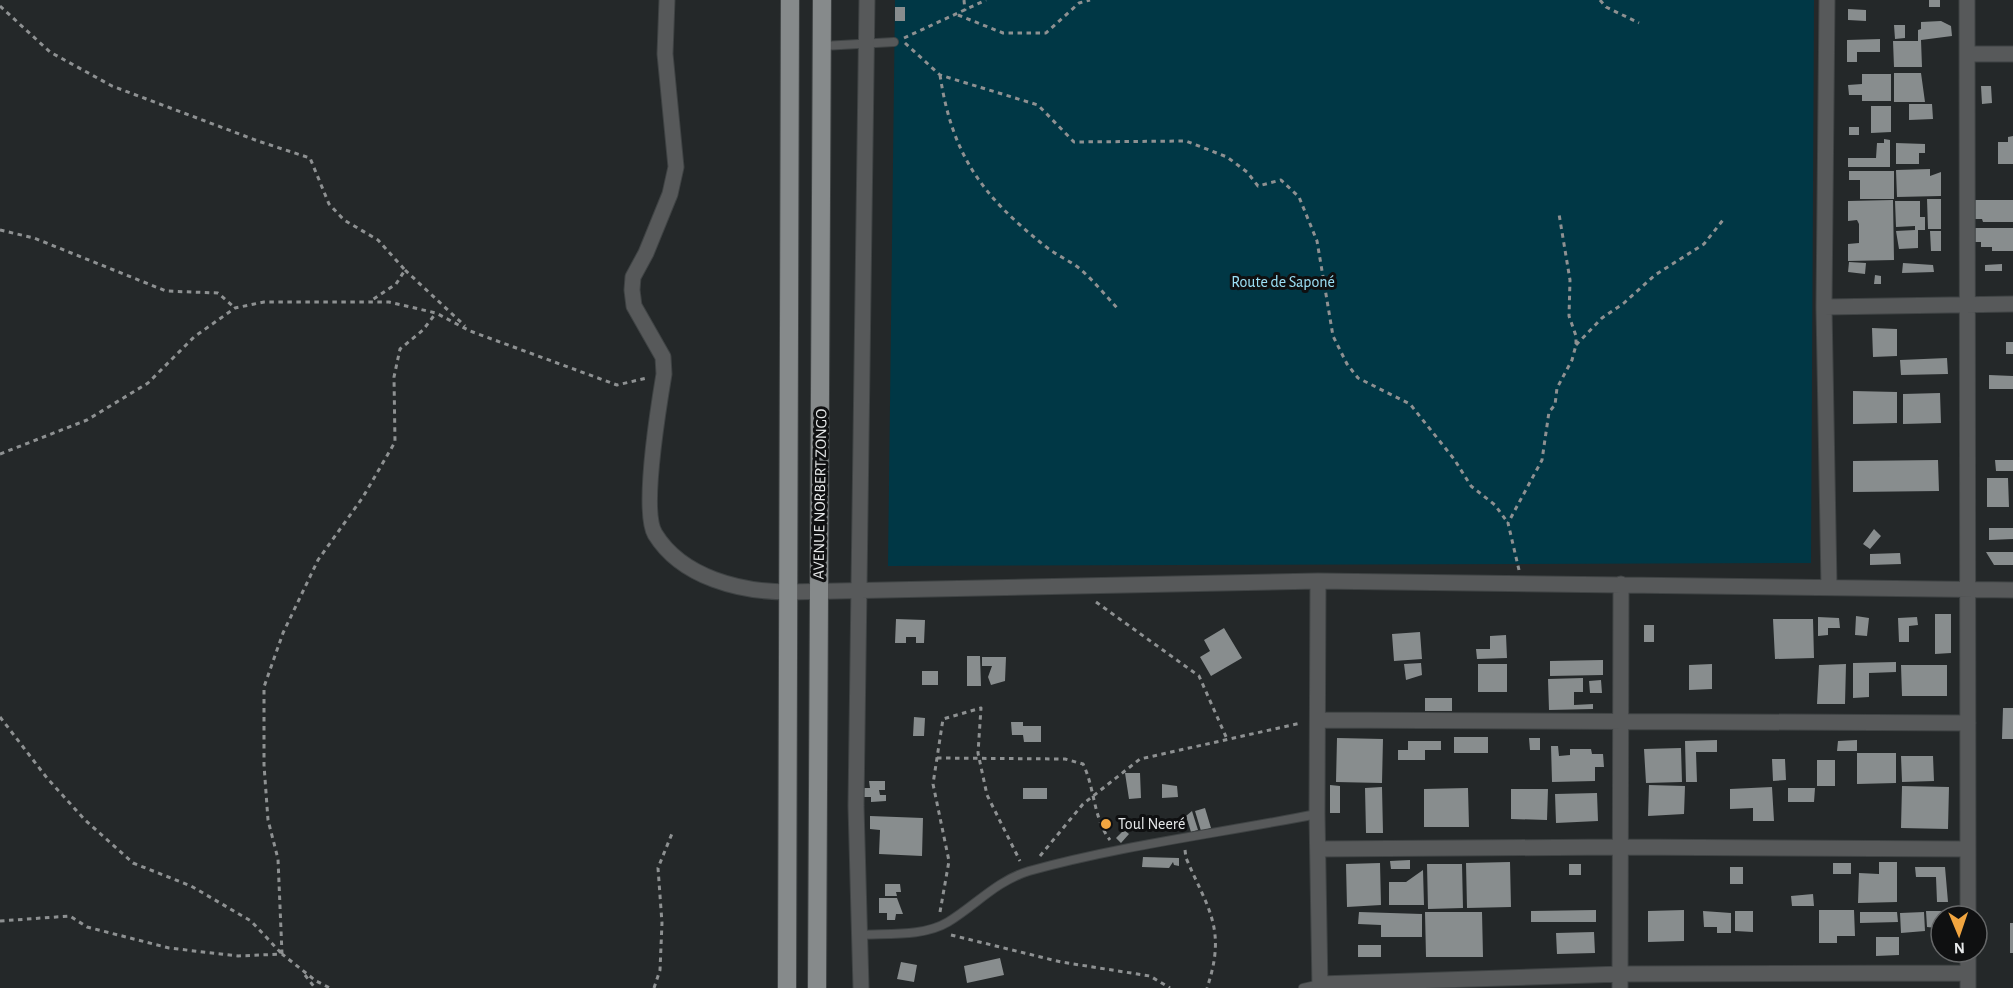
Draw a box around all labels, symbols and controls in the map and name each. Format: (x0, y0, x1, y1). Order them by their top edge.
park label: Route de Saponé (1231, 274, 1335, 290)
street label: AVENUE NORBERT ZONGO (811, 409, 829, 579)
place label: Toul Neeré (1118, 816, 1185, 832)
marker: Toul Neeré (1099, 817, 1113, 831)
north arrow (1929, 904, 1989, 964)
text: N (1954, 940, 1965, 956)

